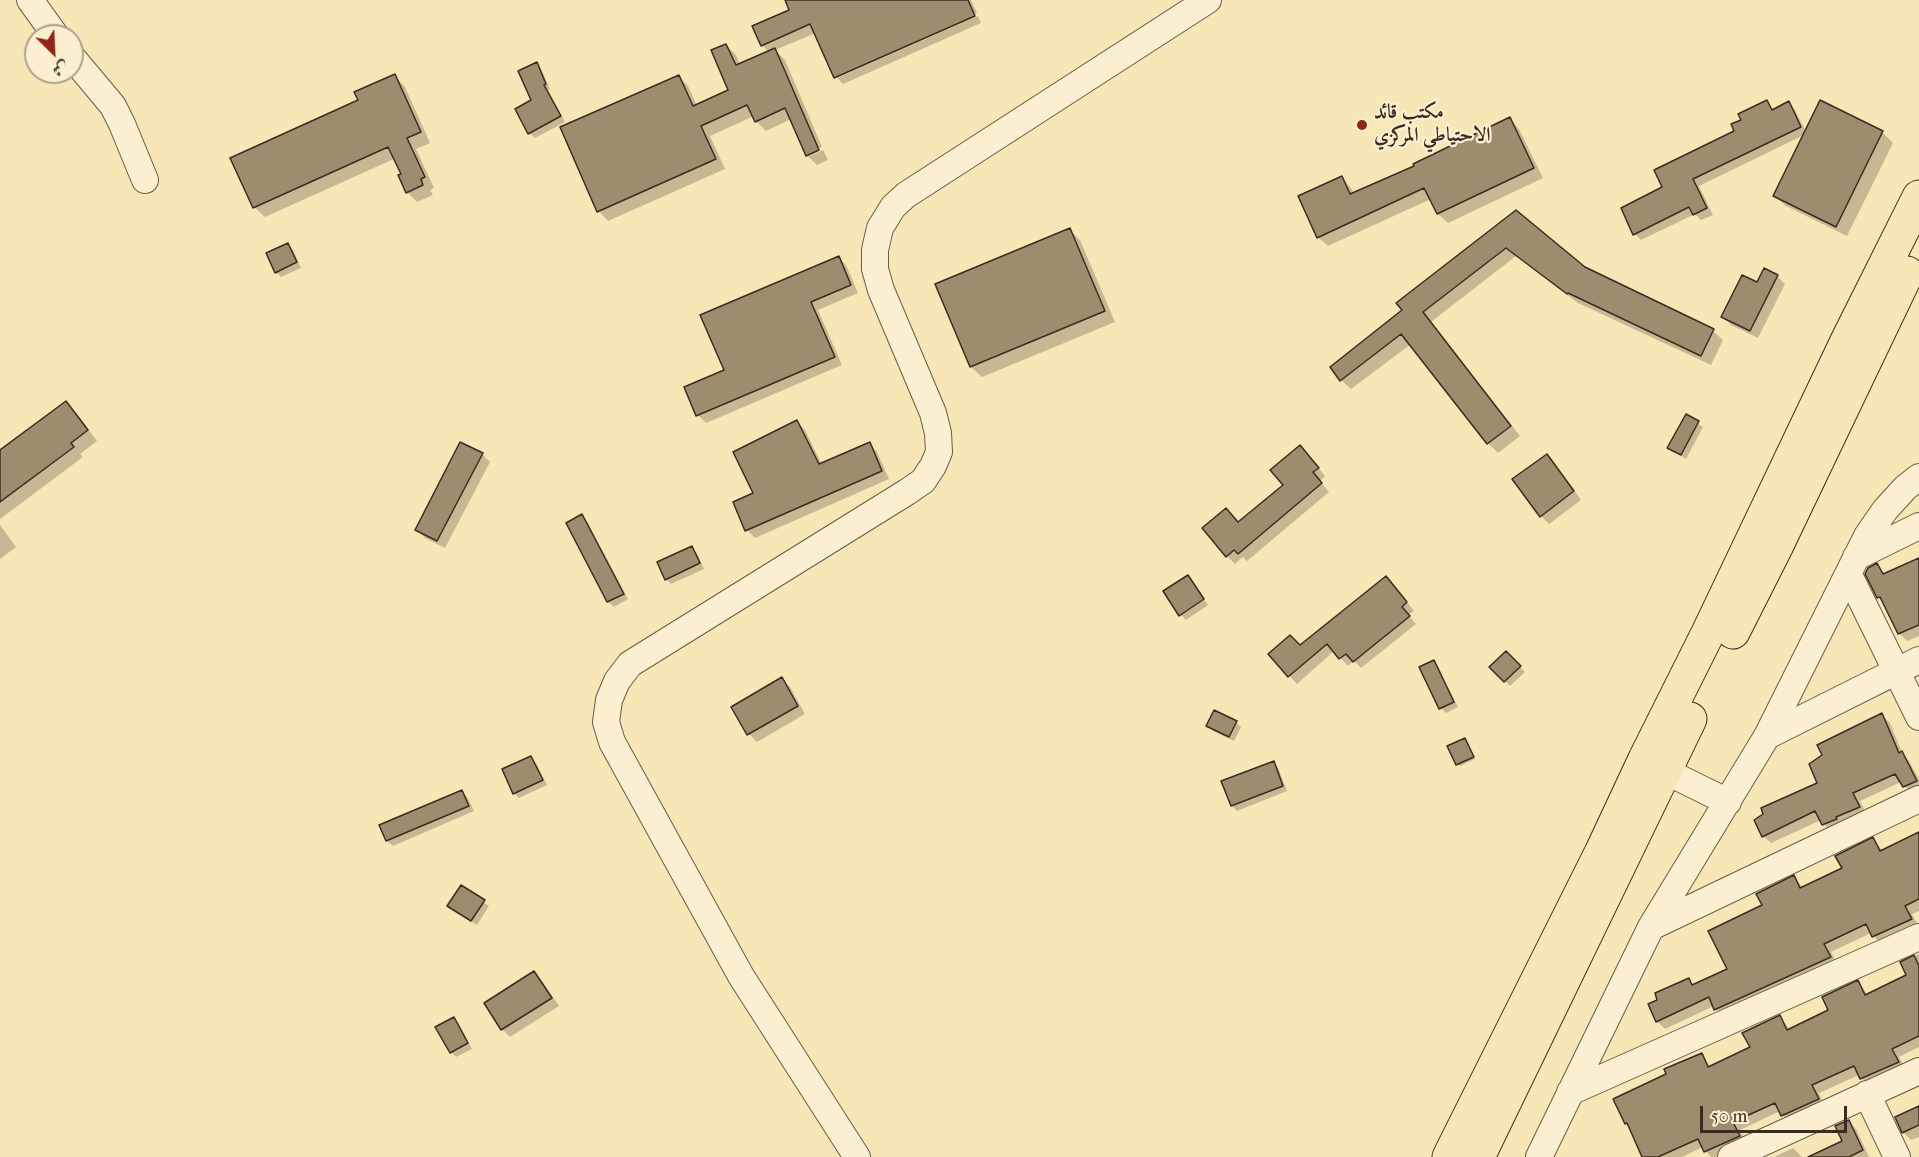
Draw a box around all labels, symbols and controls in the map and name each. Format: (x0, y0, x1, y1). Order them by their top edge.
north arrow (24, 24, 84, 84)
text: ش (50, 57, 72, 81)
place label: مكتب قائد الاحتياطي المركزي (1374, 101, 1491, 148)
marker: مكتب قائد الاحتياطي المركزي (1355, 118, 1369, 132)
scale bar (1703, 1094, 1850, 1132)
text: 50 m (1711, 1106, 1747, 1127)

